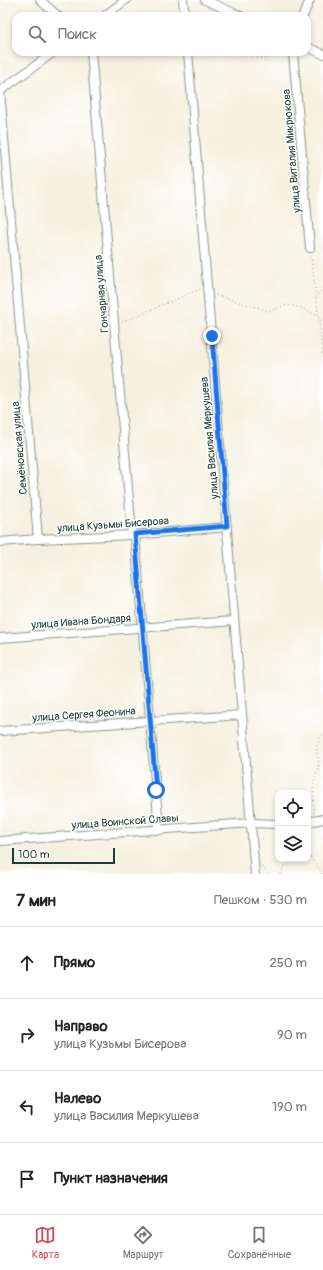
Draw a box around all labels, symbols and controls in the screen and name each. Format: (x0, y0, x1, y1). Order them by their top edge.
search box (12, 12, 311, 56)
icon: search (26, 23, 48, 45)
text: Поиск (58, 25, 97, 44)
street label: улица Виталия Микрюкова (280, 89, 303, 214)
street label: Гончарная улица (92, 254, 111, 333)
route end (203, 327, 221, 345)
street label: улица Василия Меркушева (198, 376, 221, 501)
street label: Семёновская улица (9, 401, 30, 495)
street label: улица Кузьмы Бисерова (56, 514, 169, 535)
street label: улица Ивана Бондаря (30, 612, 131, 632)
street label: улица Сергея Феонина (31, 704, 136, 725)
route start (147, 781, 165, 799)
map controls (275, 790, 311, 862)
button: locate (275, 790, 311, 826)
street label: улица Воинской Славы (70, 811, 179, 832)
button: layers (275, 826, 311, 862)
scale bar (12, 846, 115, 865)
text: 100 m (18, 848, 49, 861)
text: 7 мин (16, 890, 56, 911)
text: Пешком · 530 m (214, 892, 307, 908)
icon: ahead (16, 952, 38, 974)
text: Прямо (54, 953, 95, 972)
text: 250 m (269, 955, 307, 971)
text: Направо (54, 1017, 108, 1036)
icon: right (16, 1024, 38, 1046)
text: 90 m (277, 1027, 307, 1043)
text: улица Кузьмы Бисерова (54, 1036, 186, 1052)
text: Налево (54, 1089, 101, 1108)
icon: left (16, 1096, 38, 1118)
text: 190 m (272, 1099, 307, 1115)
text: улица Василия Меркушева (54, 1108, 199, 1124)
icon: arrive (16, 1168, 38, 1190)
text: Пункт назначения (54, 1169, 168, 1188)
tab: Карта (32, 1224, 59, 1261)
tab: Маршрут (123, 1224, 164, 1261)
tab: Сохранённые (228, 1224, 291, 1261)

